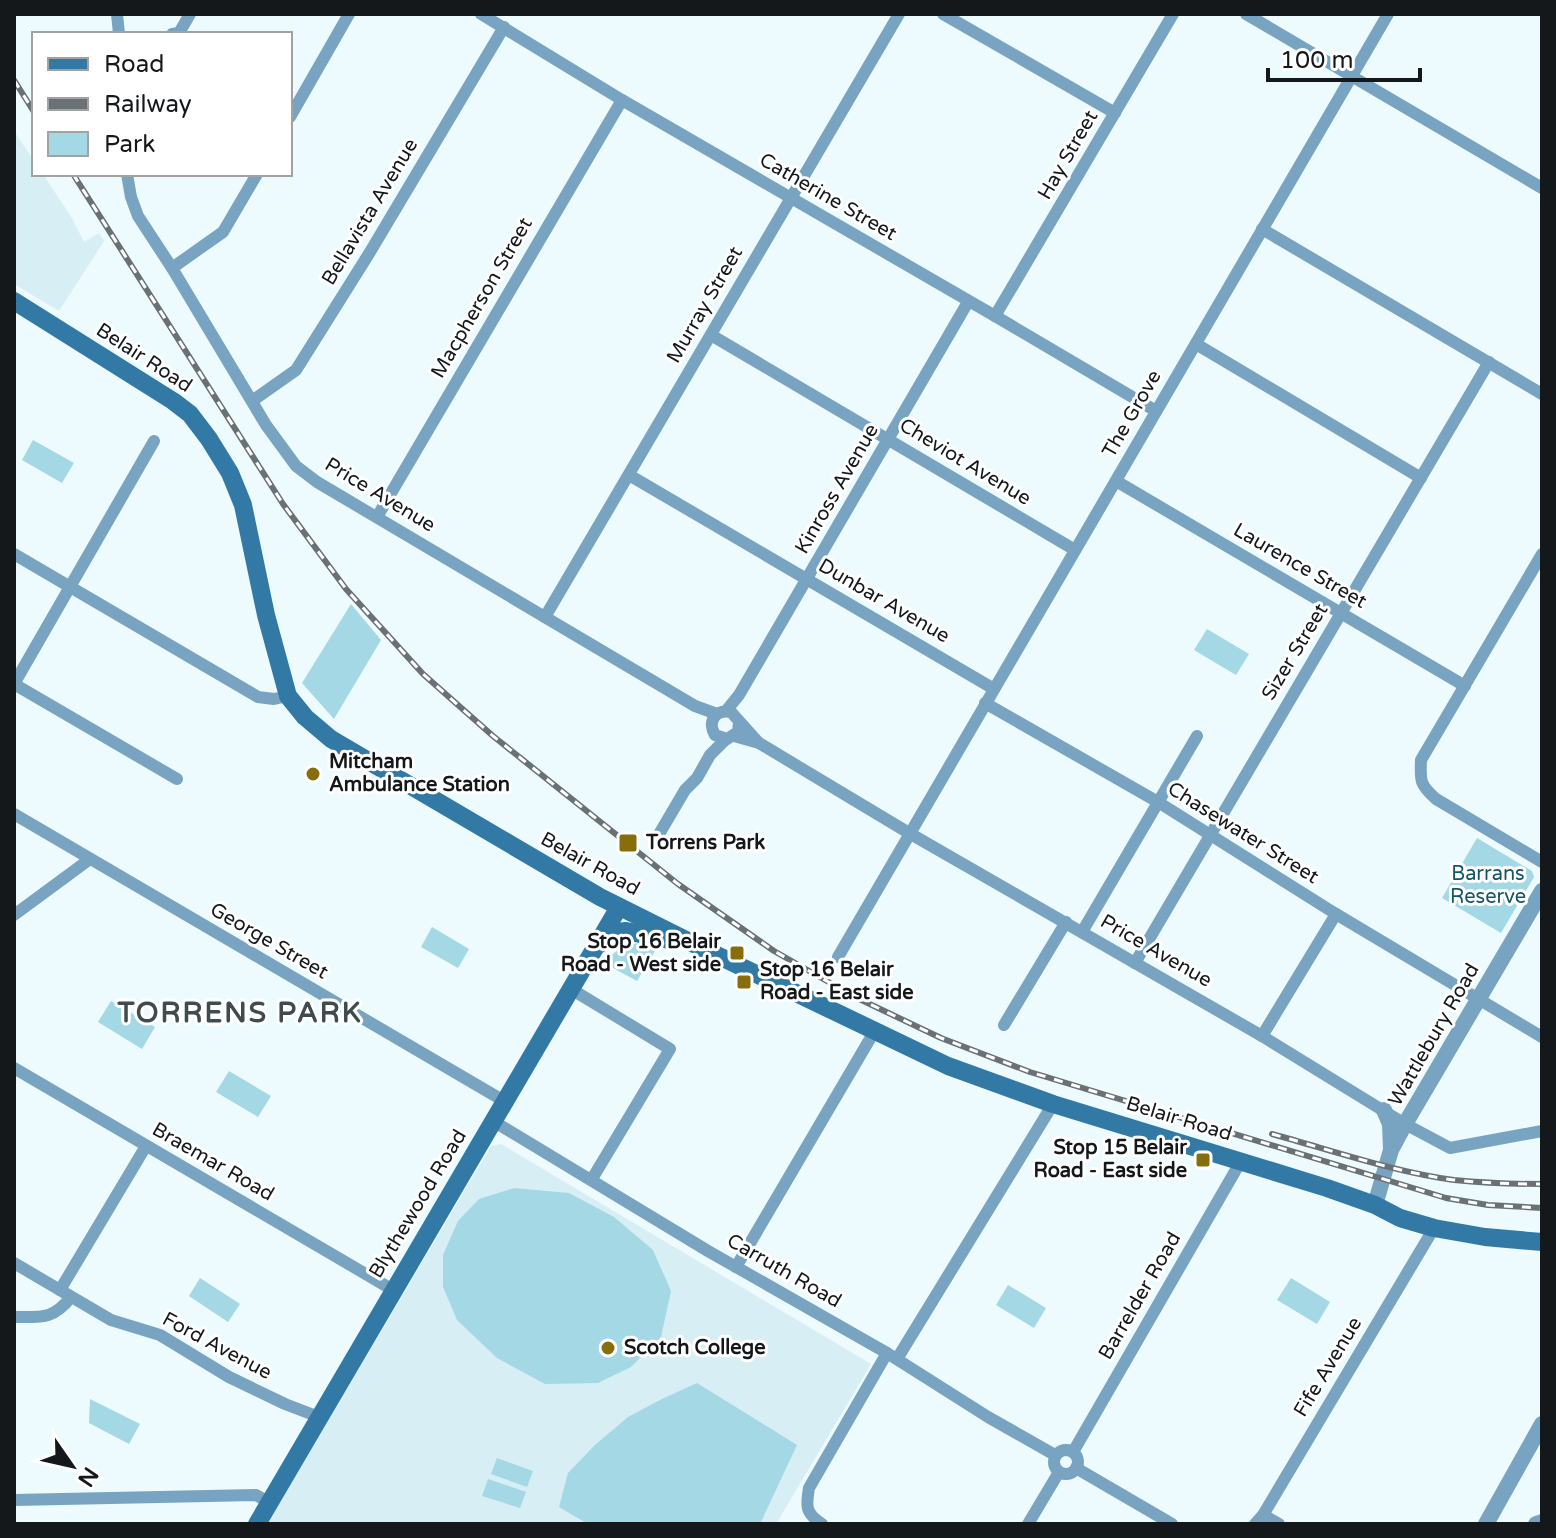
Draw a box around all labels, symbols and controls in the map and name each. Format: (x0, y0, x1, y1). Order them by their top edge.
legend (32, 32, 292, 176)
scale bar (1268, 32, 1420, 82)
text: 100 m (1280, 46, 1354, 75)
text: Road (104, 50, 164, 79)
text: Railway (104, 90, 192, 119)
street label: Hay Street (1033, 106, 1103, 204)
text: Park (104, 130, 155, 159)
street label: Bellavista Avenue (317, 134, 423, 290)
street label: Catherine Street (755, 148, 901, 246)
street label: Macpherson Street (426, 213, 538, 383)
street label: Murray Street (662, 242, 748, 368)
street label: Belair Road (92, 318, 196, 398)
street label: The Grove (1097, 366, 1167, 462)
street label: Cheviot Avenue (895, 413, 1035, 511)
street label: Kinross Avenue (790, 420, 884, 558)
street label: Price Avenue (320, 453, 440, 537)
street label: Laurence Street (1229, 518, 1371, 614)
street label: Dunbar Avenue (814, 554, 954, 648)
street label: Sizer Street (1257, 599, 1333, 705)
place label: Mitcham Ambulance Station (329, 750, 510, 797)
marker: Mitcham Ambulance Station (304, 765, 322, 783)
street label: Chasewater Street (1163, 777, 1323, 889)
street label: Belair Road (536, 827, 644, 901)
place label: Torrens Park (645, 831, 765, 855)
marker: Torrens Park (617, 832, 639, 854)
park label: Barrans Reserve (1450, 862, 1526, 909)
street label: George Street (206, 898, 333, 985)
street label: Price Avenue (1096, 909, 1216, 993)
place label: Stop 16 Belair Road - West side (561, 930, 721, 977)
marker: Stop 16 Belair Road - West side (728, 944, 746, 962)
place label: Stop 16 Belair Road - East side (760, 958, 914, 1005)
street label: Wattlebury Road (1383, 959, 1485, 1111)
marker: Stop 16 Belair Road - East side (735, 973, 753, 991)
district label: TORRENS PARK (116, 996, 363, 1030)
street label: Belair Road (1123, 1092, 1235, 1146)
street label: Braemar Road (148, 1117, 278, 1207)
street label: Blythewood Road (364, 1125, 472, 1283)
place label: Stop 15 Belair Road - East side (1033, 1136, 1187, 1183)
marker: Stop 15 Belair Road - East side (1194, 1151, 1212, 1169)
street label: Barrelder Road (1094, 1228, 1186, 1364)
street label: Carruth Road (723, 1229, 845, 1313)
street label: Ford Avenue (158, 1307, 276, 1385)
street label: Fife Avenue (1289, 1313, 1367, 1421)
place label: Scotch College (624, 1336, 765, 1360)
marker: Scotch College (599, 1339, 617, 1357)
north arrow (32, 1426, 112, 1506)
text: N (72, 1462, 103, 1491)

